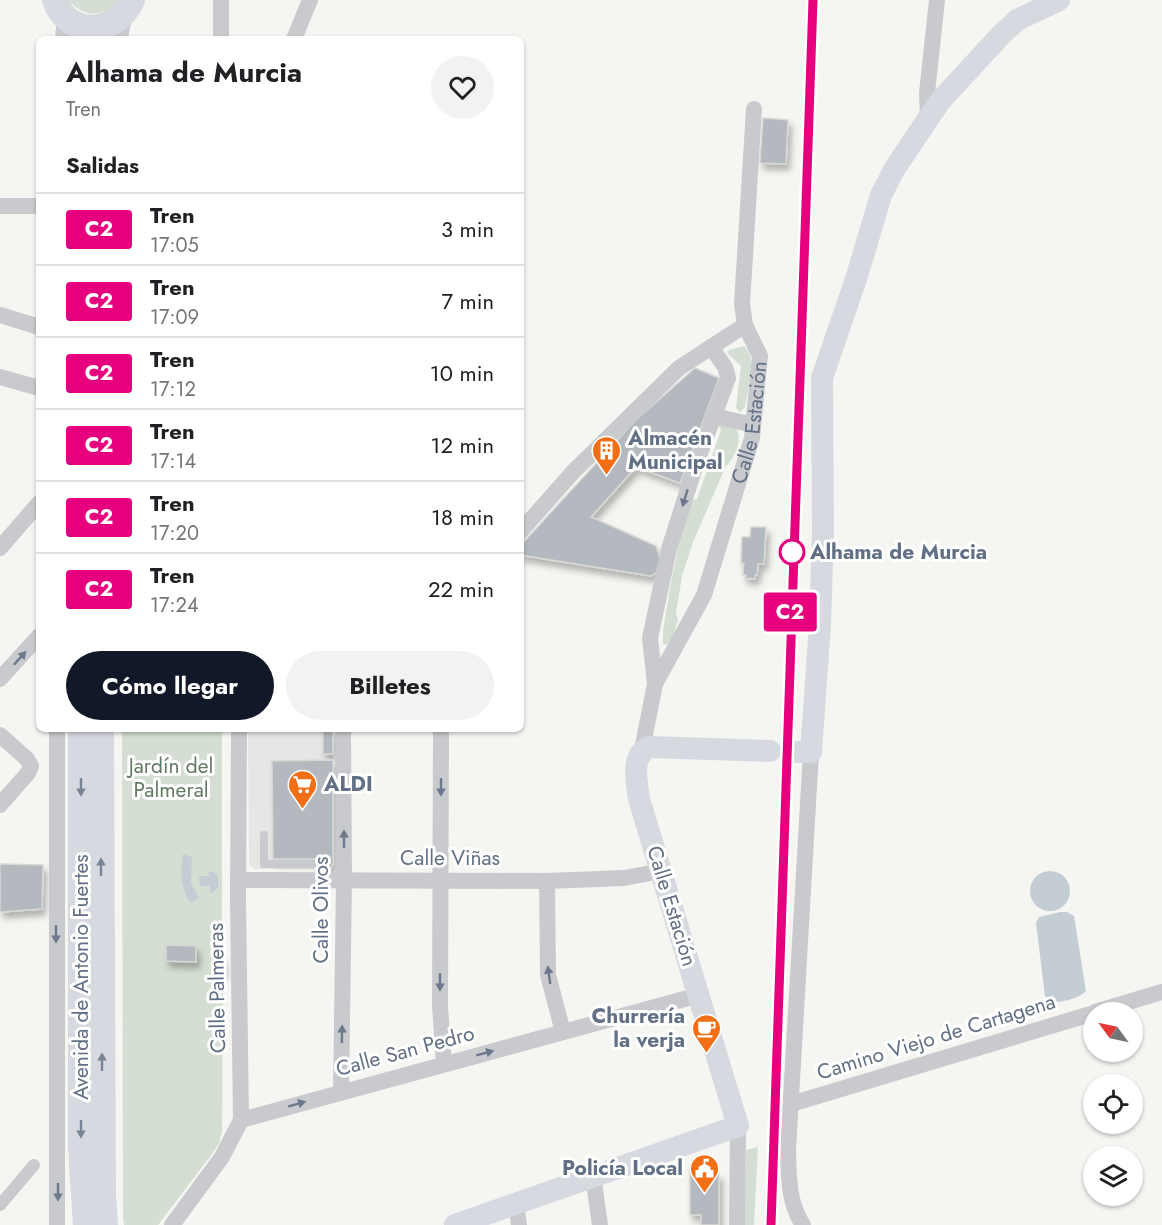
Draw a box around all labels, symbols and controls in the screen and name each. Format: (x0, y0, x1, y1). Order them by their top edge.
text: Alhama de Murcia (66, 52, 302, 93)
button: heart (431, 56, 494, 119)
text: Tren (66, 95, 101, 124)
text: Salidas (66, 149, 139, 181)
text: Tren (150, 199, 195, 231)
text: 3 min (441, 213, 494, 245)
text: C2 (85, 214, 113, 244)
text: 17:05 (150, 231, 199, 260)
text: Tren (150, 271, 195, 303)
text: 7 min (441, 285, 494, 317)
text: C2 (85, 286, 113, 316)
text: 17:09 (150, 303, 199, 332)
text: Tren (150, 343, 195, 375)
text: 10 min (430, 357, 494, 389)
text: C2 (85, 358, 113, 388)
street label: Calle Estación (724, 360, 774, 488)
text: 17:12 (150, 375, 196, 404)
text: Tren (150, 415, 195, 447)
place label: Almacén Municipal (627, 423, 723, 477)
text: 12 min (431, 429, 494, 461)
text: C2 (85, 430, 113, 460)
building icon: Almacén Municipal (591, 434, 623, 476)
text: 17:14 (150, 447, 196, 476)
text: Tren (150, 487, 195, 519)
one-way arrow (680, 489, 690, 507)
text: 18 min (431, 501, 494, 533)
text: C2 (85, 502, 113, 532)
text: 17:20 (150, 519, 199, 548)
place label: Alhama de Murcia (809, 537, 987, 567)
marker: Alhama de Murcia (779, 539, 805, 565)
text: Tren (150, 559, 195, 591)
text: 22 min (428, 573, 494, 605)
text: C2 (85, 574, 113, 604)
text: 17:24 (150, 591, 199, 620)
line badge: C2 (763, 592, 817, 632)
text: C2 (776, 597, 804, 627)
one-way arrow (12, 651, 26, 665)
button: Cómo llegar (66, 651, 274, 720)
button: Billetes (286, 651, 494, 720)
park label: Jardín del Palmeral (126, 751, 213, 805)
supermarket icon: ALDI (287, 768, 319, 810)
place label: ALDI (323, 769, 373, 799)
one-way arrow (76, 778, 86, 797)
one-way arrow (436, 778, 446, 797)
one-way arrow (339, 829, 349, 848)
street label: Calle Estación (639, 842, 705, 970)
street label: Calle Viñas (400, 843, 500, 873)
street label: Avenida de Antonio Fuertes (66, 854, 96, 1100)
one-way arrow (96, 857, 106, 876)
street label: Calle Olivos (306, 857, 336, 964)
street label: Calle Palmeras (201, 923, 233, 1053)
one-way arrow (51, 925, 61, 944)
one-way arrow (544, 965, 554, 984)
one-way arrow (435, 973, 445, 992)
street label: Camino Viejo de Cartagena (813, 986, 1059, 1088)
place label: Churrería la verja (592, 1001, 685, 1055)
north arrow (1083, 1002, 1143, 1062)
map controls (1083, 1002, 1143, 1206)
cafe icon: Churrería la verja (690, 1012, 722, 1054)
street label: Calle San Pedro (332, 1018, 478, 1084)
one-way arrow (337, 1024, 347, 1043)
one-way arrow (476, 1048, 494, 1057)
one-way arrow (97, 1052, 107, 1071)
button: locate (1083, 1074, 1143, 1134)
one-way arrow (288, 1099, 306, 1109)
one-way arrow (76, 1120, 86, 1139)
button: layers (1083, 1146, 1143, 1206)
public building icon: Policía Local (688, 1152, 720, 1194)
place label: Policía Local (562, 1153, 683, 1183)
one-way arrow (53, 1183, 63, 1202)

